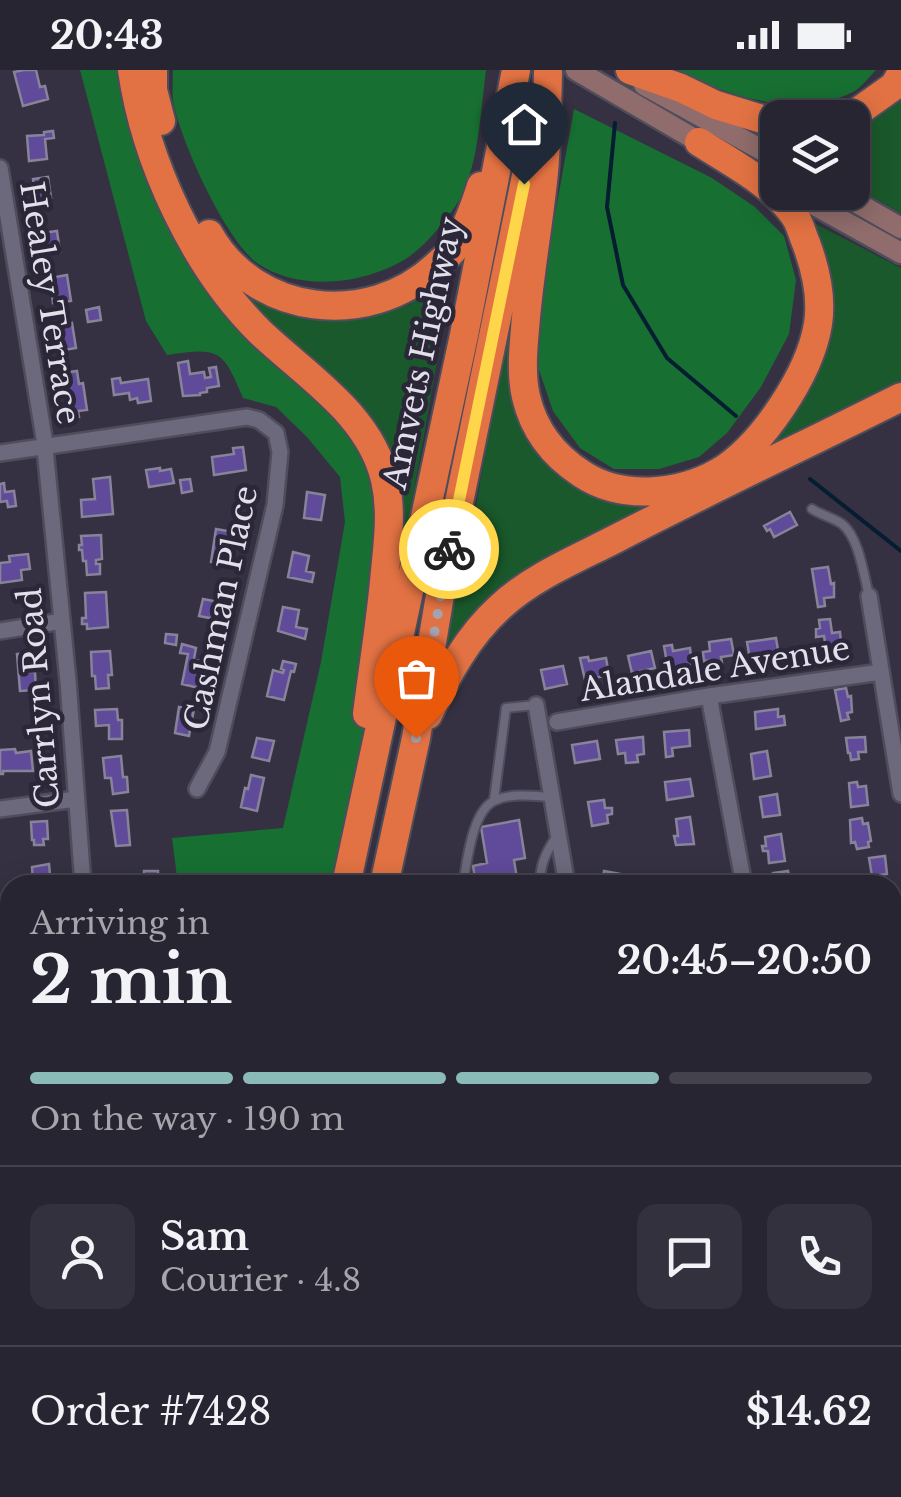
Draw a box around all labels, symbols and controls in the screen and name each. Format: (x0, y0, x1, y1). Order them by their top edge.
text: 20:43 (50, 12, 164, 59)
pin (482, 82, 567, 185)
icon: home (497, 97, 552, 152)
map controls (760, 100, 870, 210)
button: layers (760, 100, 870, 210)
street label: Healey Terrace (11, 179, 89, 427)
street label: Amvets Highway (374, 213, 471, 494)
street label: Cashman Place (176, 482, 266, 734)
courier (399, 499, 499, 599)
icon: bike (422, 522, 477, 577)
street label: Carrlyn Road (9, 586, 69, 810)
street label: Alandale Avenue (576, 628, 853, 710)
pin (374, 636, 459, 739)
icon: bag (389, 651, 444, 706)
text: Arriving in (30, 903, 209, 943)
text: 20:45–20:50 (617, 937, 872, 984)
text: 2 min (30, 940, 232, 1021)
text: On the way · 190 m (30, 1099, 344, 1139)
button: person (30, 1204, 135, 1309)
button: chat (637, 1204, 742, 1309)
button: phone (767, 1204, 872, 1309)
text: Sam (160, 1213, 249, 1260)
text: Courier · 4.8 (160, 1260, 361, 1300)
text: Order #7428 (30, 1388, 272, 1435)
text: $14.62 (746, 1388, 872, 1435)

